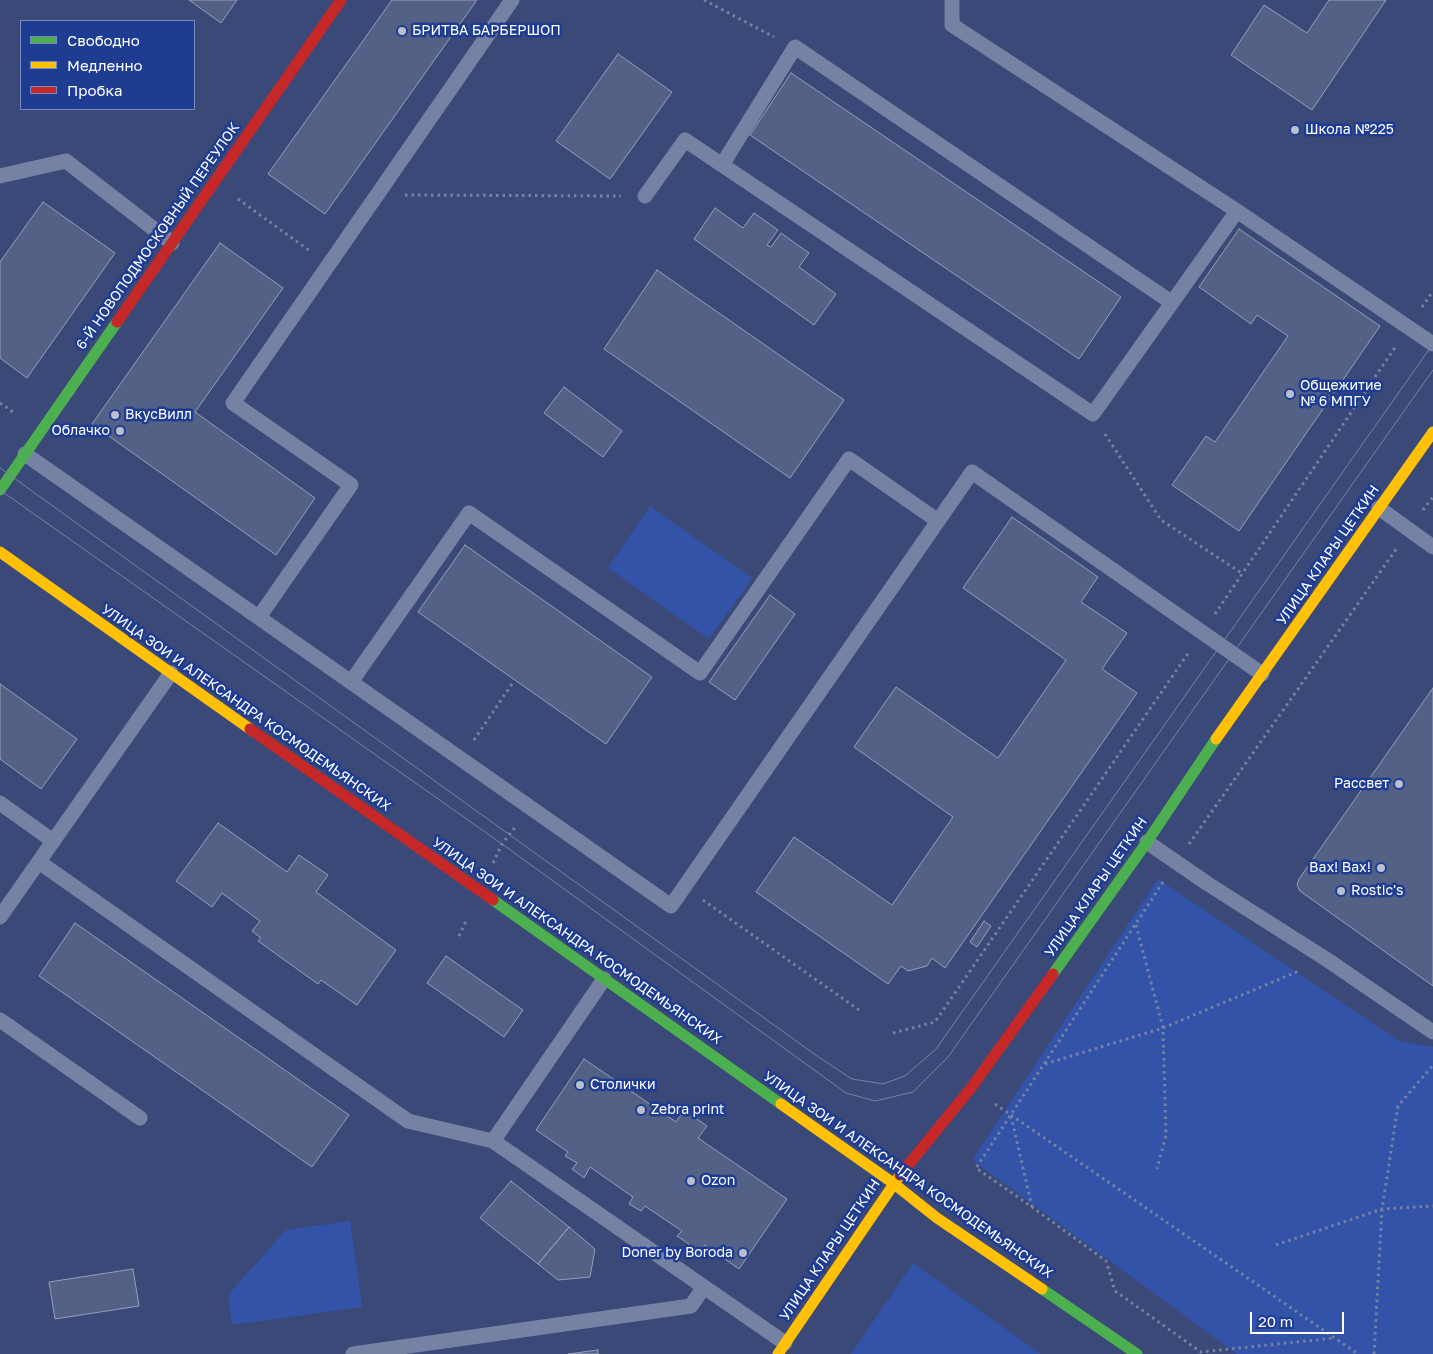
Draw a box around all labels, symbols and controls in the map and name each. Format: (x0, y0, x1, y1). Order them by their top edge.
legend (20, 20, 195, 110)
place label: БРИТВА БАРБЕРШОП (412, 23, 561, 39)
marker: БРИТВА БАРБЕРШОП (396, 25, 408, 37)
text: Свободно (67, 31, 140, 49)
text: Медленно (67, 56, 143, 74)
text: Пробка (67, 81, 122, 99)
street label: 6-Й НОВОПОДМОСКОВНЫЙ ПЕРЕУЛОК (73, 119, 243, 353)
place label: Школа №225 (1305, 122, 1394, 138)
marker: Школа №225 (1289, 124, 1301, 136)
place label: Общежитие № 6 МПГУ (1300, 378, 1382, 411)
marker: Общежитие № 6 МПГУ (1284, 388, 1296, 400)
place label: ВкусВилл (125, 407, 192, 423)
marker: ВкусВилл (109, 409, 121, 421)
place label: Облачко (51, 423, 110, 439)
marker: Облачко (114, 425, 126, 437)
street label: УЛИЦА КЛАРЫ ЦЕТКИН (1273, 482, 1383, 628)
street label: УЛИЦА ЗОИ И АЛЕКСАНДРА КОСМОДЕМЬЯНСКИХ (98, 601, 394, 815)
place label: Рассвет (1334, 776, 1389, 792)
marker: Рассвет (1393, 778, 1405, 790)
street label: УЛИЦА КЛАРЫ ЦЕТКИН (1041, 814, 1151, 960)
street label: УЛИЦА ЗОИ И АЛЕКСАНДРА КОСМОДЕМЬЯНСКИХ (429, 834, 725, 1048)
place label: Вах! Вах! (1309, 860, 1371, 876)
marker: Вах! Вах! (1375, 862, 1387, 874)
place label: Rostic's (1351, 883, 1404, 899)
marker: Rostic's (1335, 885, 1347, 897)
street label: УЛИЦА ЗОИ И АЛЕКСАНДРА КОСМОДЕМЬЯНСКИХ (760, 1068, 1056, 1282)
place label: Столички (590, 1077, 656, 1093)
marker: Столички (574, 1079, 586, 1091)
place label: Zebra print (651, 1102, 724, 1118)
marker: Zebra print (635, 1104, 647, 1116)
place label: Ozon (701, 1173, 735, 1189)
marker: Ozon (685, 1175, 697, 1187)
street label: УЛИЦА КЛАРЫ ЦЕТКИН (776, 1176, 884, 1324)
place label: Doner by Boroda (621, 1245, 733, 1261)
marker: Doner by Boroda (737, 1247, 749, 1259)
scale bar (1253, 1302, 1347, 1334)
text: 20 m (1258, 1312, 1293, 1330)

